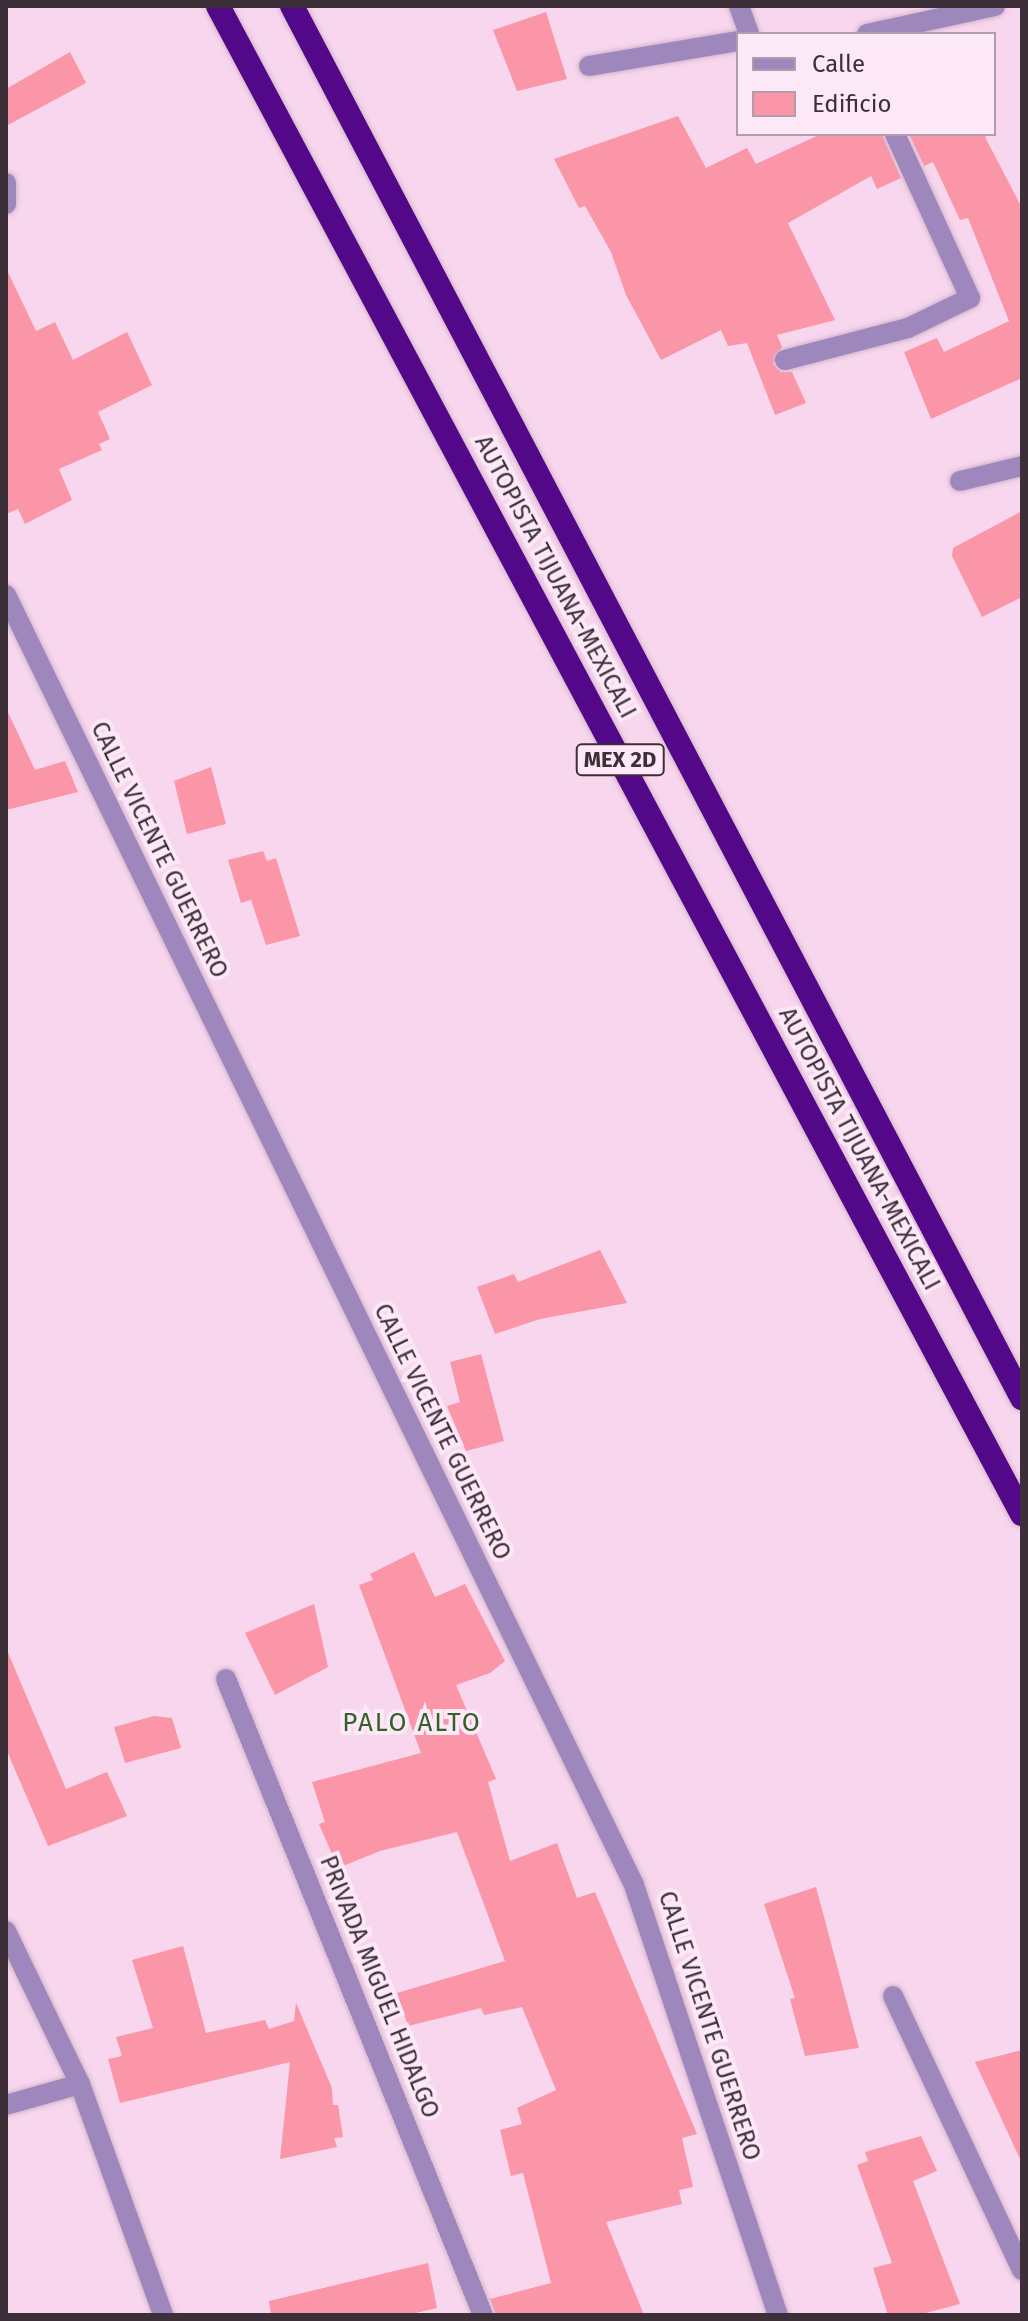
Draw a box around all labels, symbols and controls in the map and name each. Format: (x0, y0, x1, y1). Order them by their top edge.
legend (736, 32, 996, 136)
text: Calle (812, 50, 865, 78)
text: Edificio (812, 90, 892, 118)
street label: AUTOPISTA TIJUANA-MEXICALI (468, 431, 642, 723)
street label: CALLE VICENTE GUERRERO (84, 717, 234, 983)
road number: MEX 2D (574, 742, 666, 778)
street label: AUTOPISTA TIJUANA-MEXICALI (772, 1003, 946, 1295)
street label: CALLE VICENTE GUERRERO (367, 1299, 517, 1565)
district label: PALO ALTO (342, 1707, 482, 1739)
street label: PRIVADA MIGUEL HIDALGO (313, 1852, 445, 2122)
street label: CALLE VICENTE GUERRERO (652, 1888, 766, 2164)

